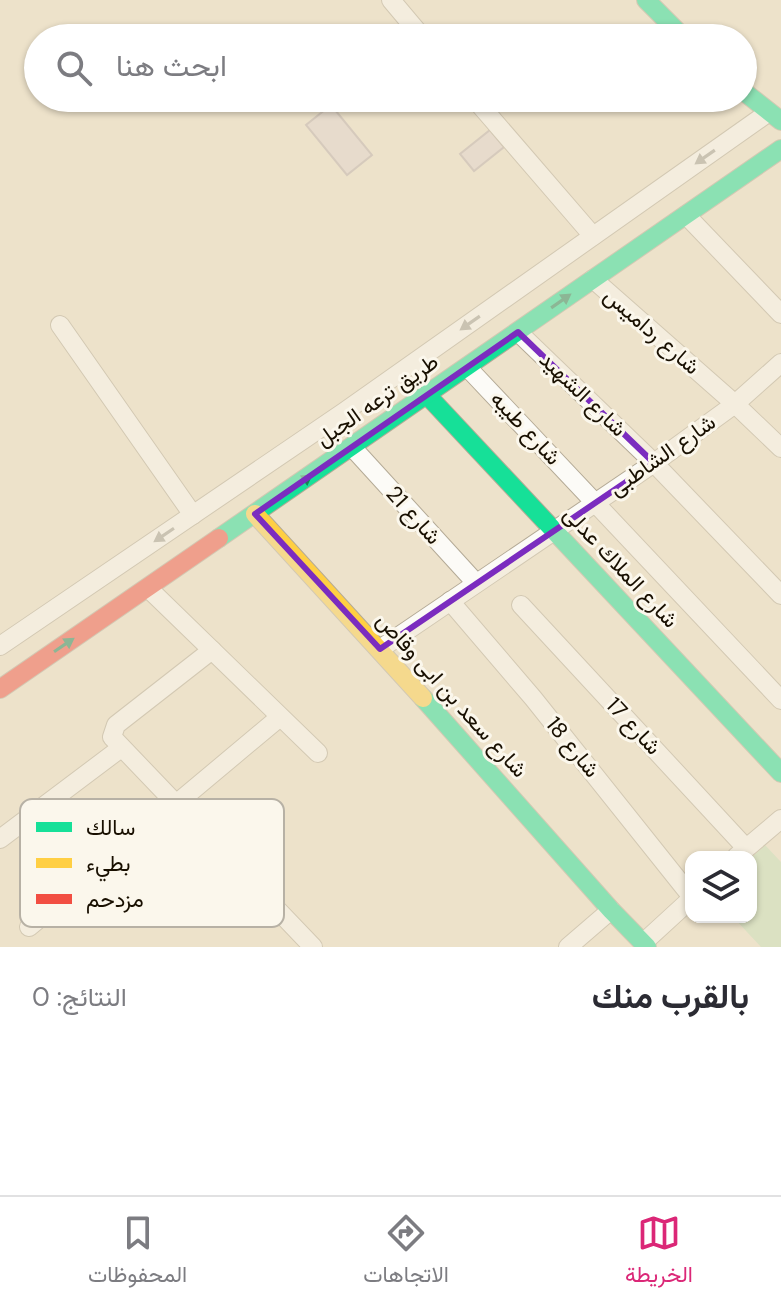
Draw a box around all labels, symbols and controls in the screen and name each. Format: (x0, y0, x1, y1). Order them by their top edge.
search box (24, 24, 757, 112)
icon: search (52, 46, 96, 90)
text: ابحث هنا (116, 46, 227, 85)
one-way arrow (694, 149, 715, 164)
street label: شارع رداميس (598, 281, 706, 381)
one-way arrow (551, 294, 572, 309)
one-way arrow (459, 315, 480, 330)
street label: شارع الشهيد (533, 345, 633, 443)
street label: طريق ترعه الجبل (310, 347, 444, 453)
street label: شارع طيبه (484, 385, 568, 471)
street label: شارع الشاطبى (603, 408, 721, 502)
one-way arrow (291, 475, 312, 490)
street label: شارع 21 (380, 479, 448, 551)
street label: شارع الملاك عدلى (557, 500, 685, 634)
one-way arrow (153, 527, 174, 542)
street label: شارع سعد بن ابى وقاص (370, 606, 534, 784)
one-way arrow (54, 638, 75, 653)
street label: شارع 17 (600, 691, 668, 761)
street label: شارع 18 (540, 711, 606, 783)
legend (20, 799, 284, 927)
text: سالك (86, 813, 135, 842)
text: بطيء (86, 849, 131, 882)
map controls (685, 851, 757, 923)
button: layers (685, 851, 757, 923)
text: مزدحم (86, 885, 144, 914)
text: بالقرب منك (592, 974, 749, 1019)
text: النتائج: 0 (32, 980, 127, 1014)
tab: المحفوظات (88, 1211, 187, 1294)
tab: الاتجاهات (363, 1211, 449, 1294)
tab: الخريطة (625, 1211, 693, 1294)

